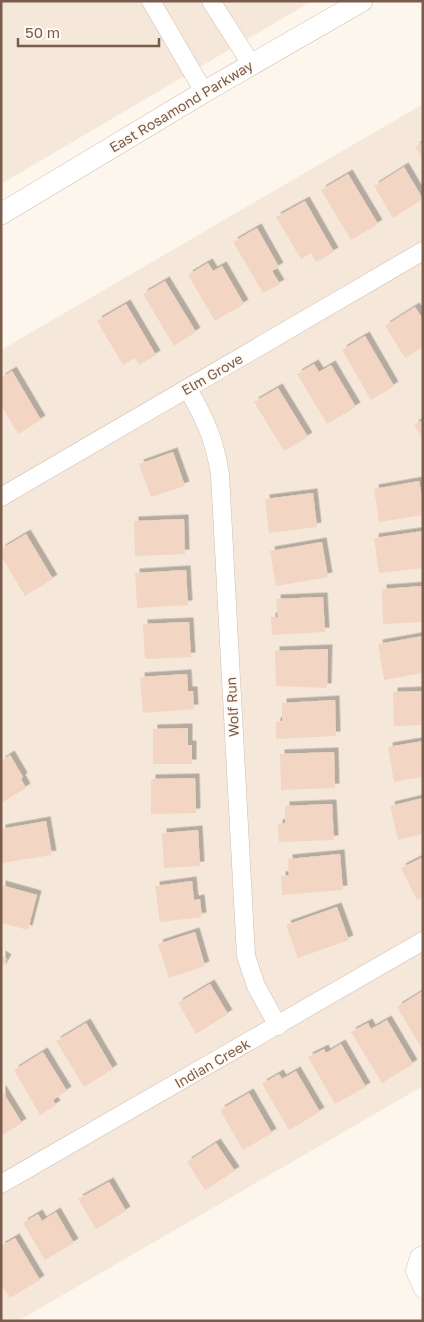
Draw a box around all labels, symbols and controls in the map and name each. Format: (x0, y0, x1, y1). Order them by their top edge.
scale bar (18, 15, 159, 47)
text: 50 m (25, 23, 60, 41)
street label: East Rosamond Parkway (106, 56, 256, 156)
street label: Elm Grove (178, 350, 246, 398)
street label: Wolf Run (222, 676, 242, 738)
street label: Indian Creek (171, 1035, 253, 1091)

